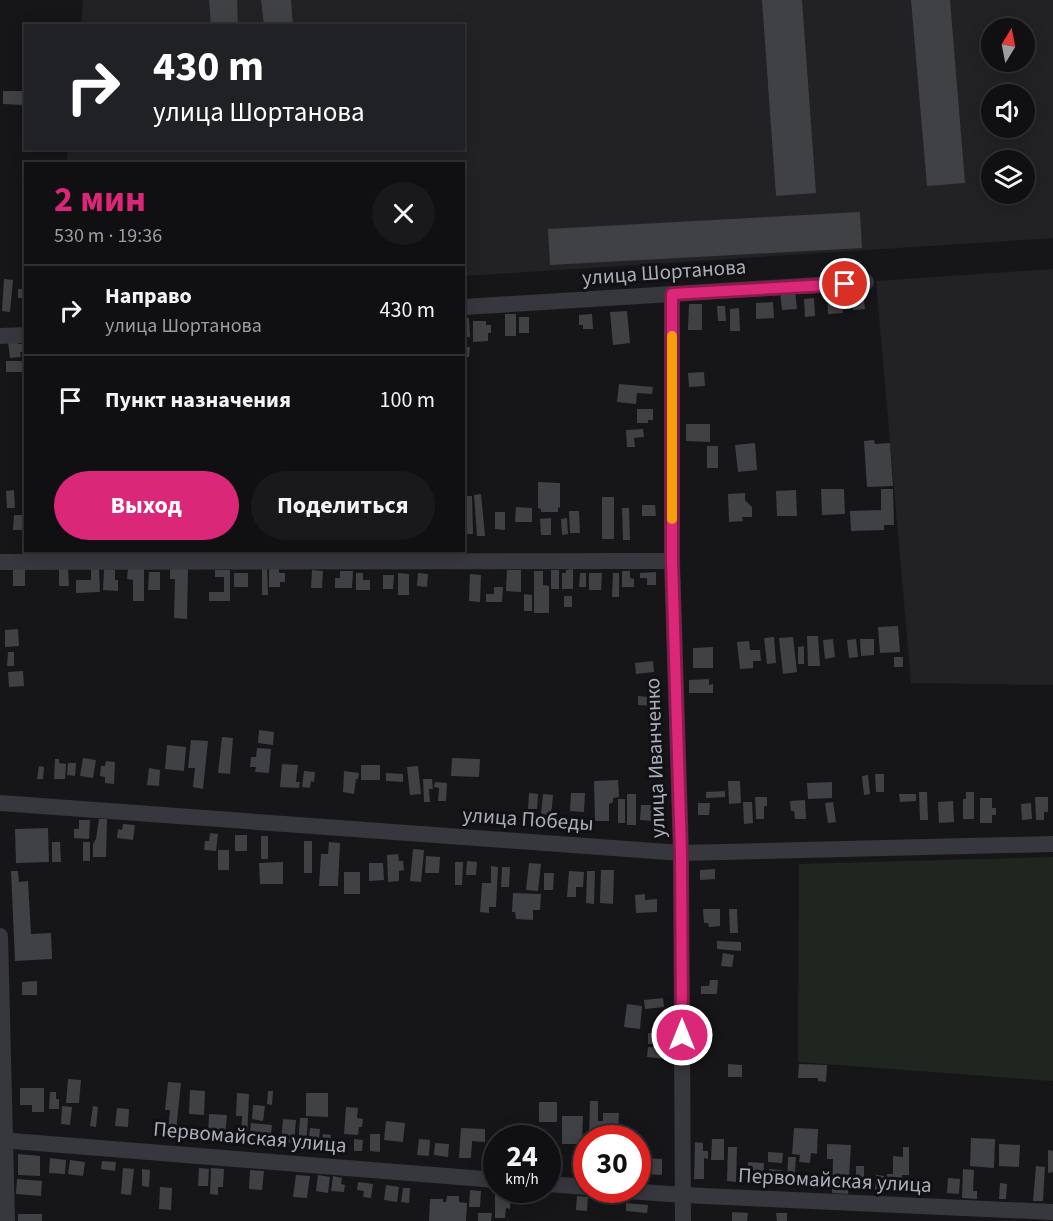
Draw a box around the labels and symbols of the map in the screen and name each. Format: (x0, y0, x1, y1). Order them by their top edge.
north arrow (981, 18, 1035, 72)
street label: улица Шортанова (581, 251, 747, 293)
pin (819, 258, 870, 309)
street label: улица Иванченко (637, 677, 673, 839)
street label: улица Победы (461, 799, 595, 839)
position arrow (650, 1003, 714, 1067)
street label: Первомайская улица (152, 1114, 348, 1160)
speed limit sign: 30 (573, 1125, 651, 1203)
street label: Первомайская улица (737, 1160, 933, 1200)

